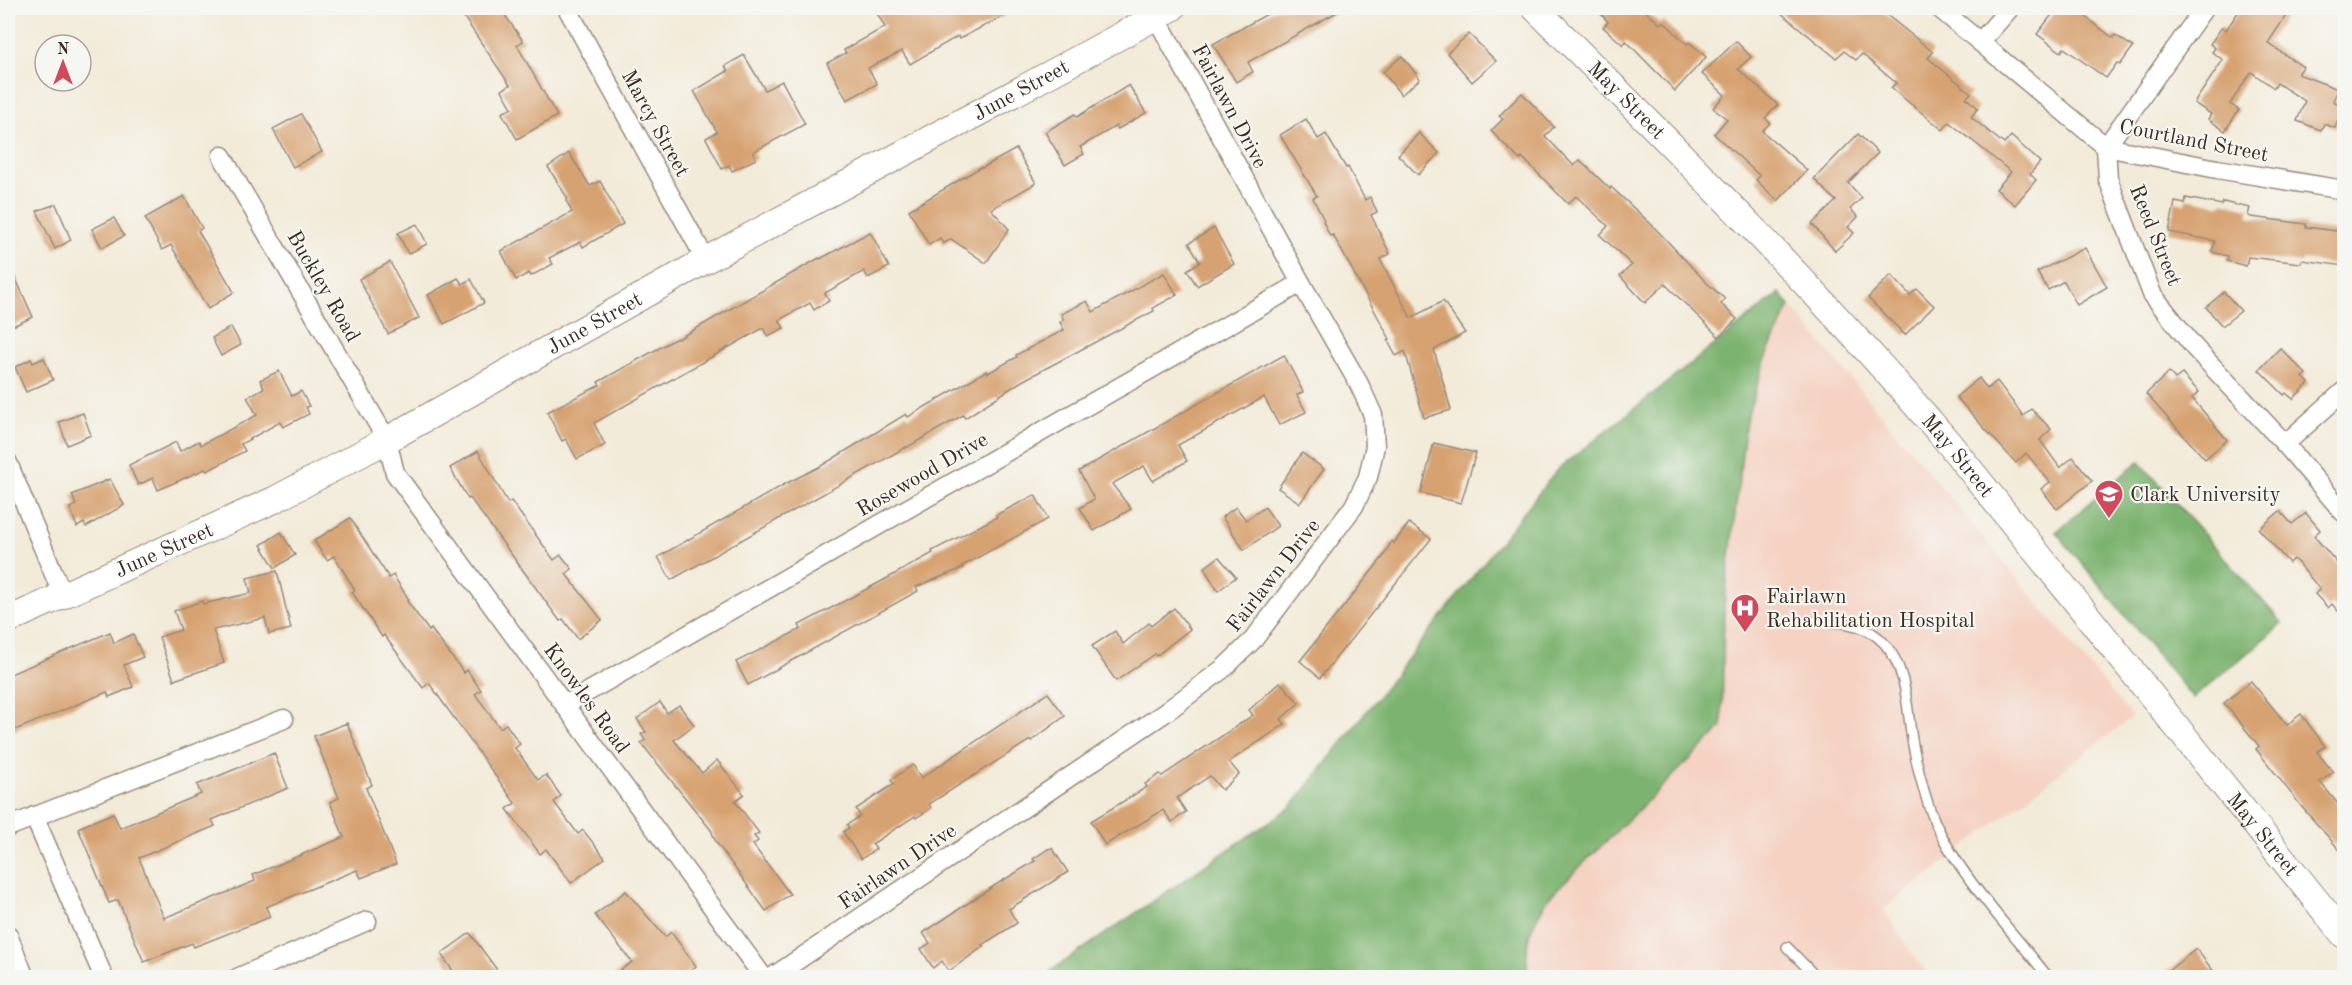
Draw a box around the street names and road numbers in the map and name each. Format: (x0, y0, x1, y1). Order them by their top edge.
street label: Fairlawn Drive (1187, 41, 1270, 172)
street label: June Street (970, 57, 1073, 125)
street label: May Street (1583, 58, 1669, 144)
street label: Marcy Street (617, 67, 693, 181)
street label: Courtland Street (2117, 117, 2270, 166)
street label: Reed Street (2125, 182, 2184, 289)
street label: Buckley Road (282, 227, 363, 346)
street label: June Street (544, 289, 646, 359)
street label: May Street (1917, 411, 1997, 502)
street label: Rosewood Drive (854, 429, 992, 521)
street label: Fairlawn Drive (1224, 515, 1325, 636)
street label: June Street (112, 520, 217, 582)
street label: Knowles Road (539, 640, 633, 758)
street label: May Street (2222, 789, 2301, 881)
street label: Fairlawn Drive (835, 820, 961, 914)

